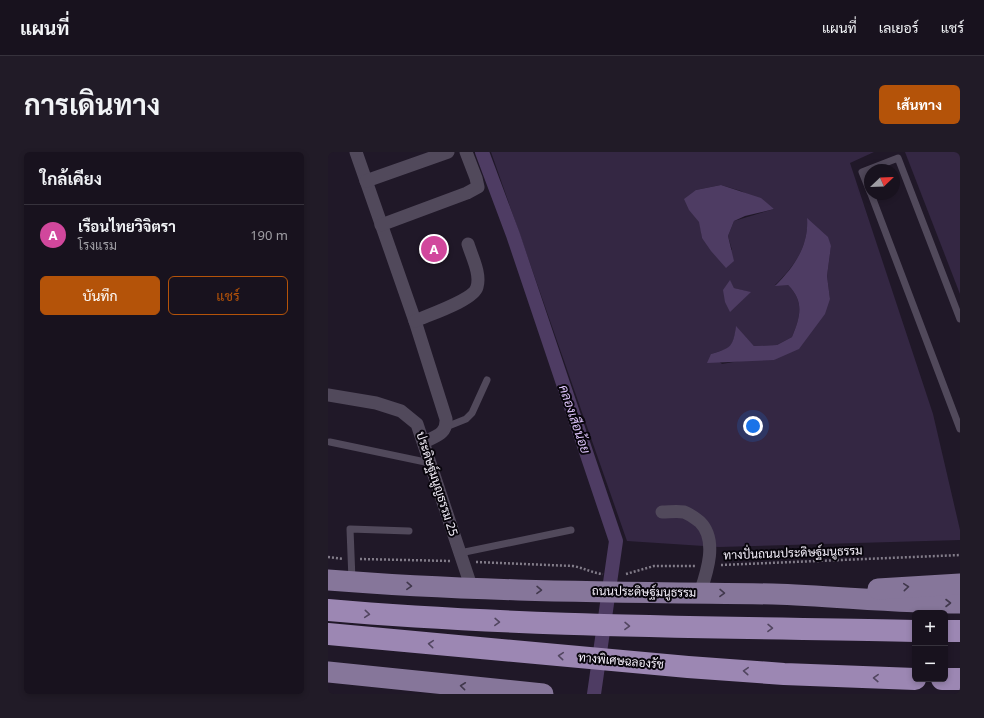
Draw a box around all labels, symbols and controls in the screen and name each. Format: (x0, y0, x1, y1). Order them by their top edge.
text: แผนที่ (20, 15, 69, 41)
text: แผนที่ (822, 18, 857, 37)
text: เลเยอร์ (879, 18, 919, 37)
text: แชร์ (941, 18, 964, 37)
text: การเดินทาง (24, 85, 160, 123)
button: เส้นทาง (879, 85, 960, 124)
north arrow (864, 164, 900, 200)
text: ใกล้เคียง (40, 167, 102, 190)
text: เรือนไทยวิจิตรา (78, 216, 176, 236)
text: A (49, 226, 58, 244)
text: 190 m (250, 226, 288, 244)
pin: A (421, 234, 447, 264)
text: โรงแรม (78, 236, 117, 254)
button: บันทึก (40, 276, 160, 315)
button: แชร์ (168, 276, 288, 315)
water label: คลองเสือน้อย (555, 382, 595, 456)
your location (743, 416, 763, 436)
street label: ประดิษฐ์มนูญธรรม 25 (413, 429, 462, 538)
street label: ทางปั่นถนนประดิษฐ์มนูธรรม (723, 540, 863, 563)
one-way arrow (406, 581, 412, 590)
street label: ถนนประดิษฐ์มนูธรรม (592, 582, 696, 601)
one-way arrow (903, 583, 909, 592)
one-way arrow (536, 586, 542, 594)
one-way arrow (719, 589, 725, 598)
one-way arrow (945, 599, 951, 607)
one-way arrow (364, 609, 370, 618)
map controls (912, 610, 948, 682)
button: + (912, 610, 948, 646)
one-way arrow (494, 617, 500, 626)
one-way arrow (624, 622, 630, 630)
one-way arrow (767, 624, 773, 632)
one-way arrow (428, 640, 434, 649)
button: − (912, 646, 948, 682)
street label: ทางพิเศษฉลองรัช (577, 648, 665, 673)
one-way arrow (558, 651, 564, 660)
one-way arrow (743, 667, 749, 676)
one-way arrow (873, 674, 879, 682)
one-way arrow (460, 681, 466, 690)

